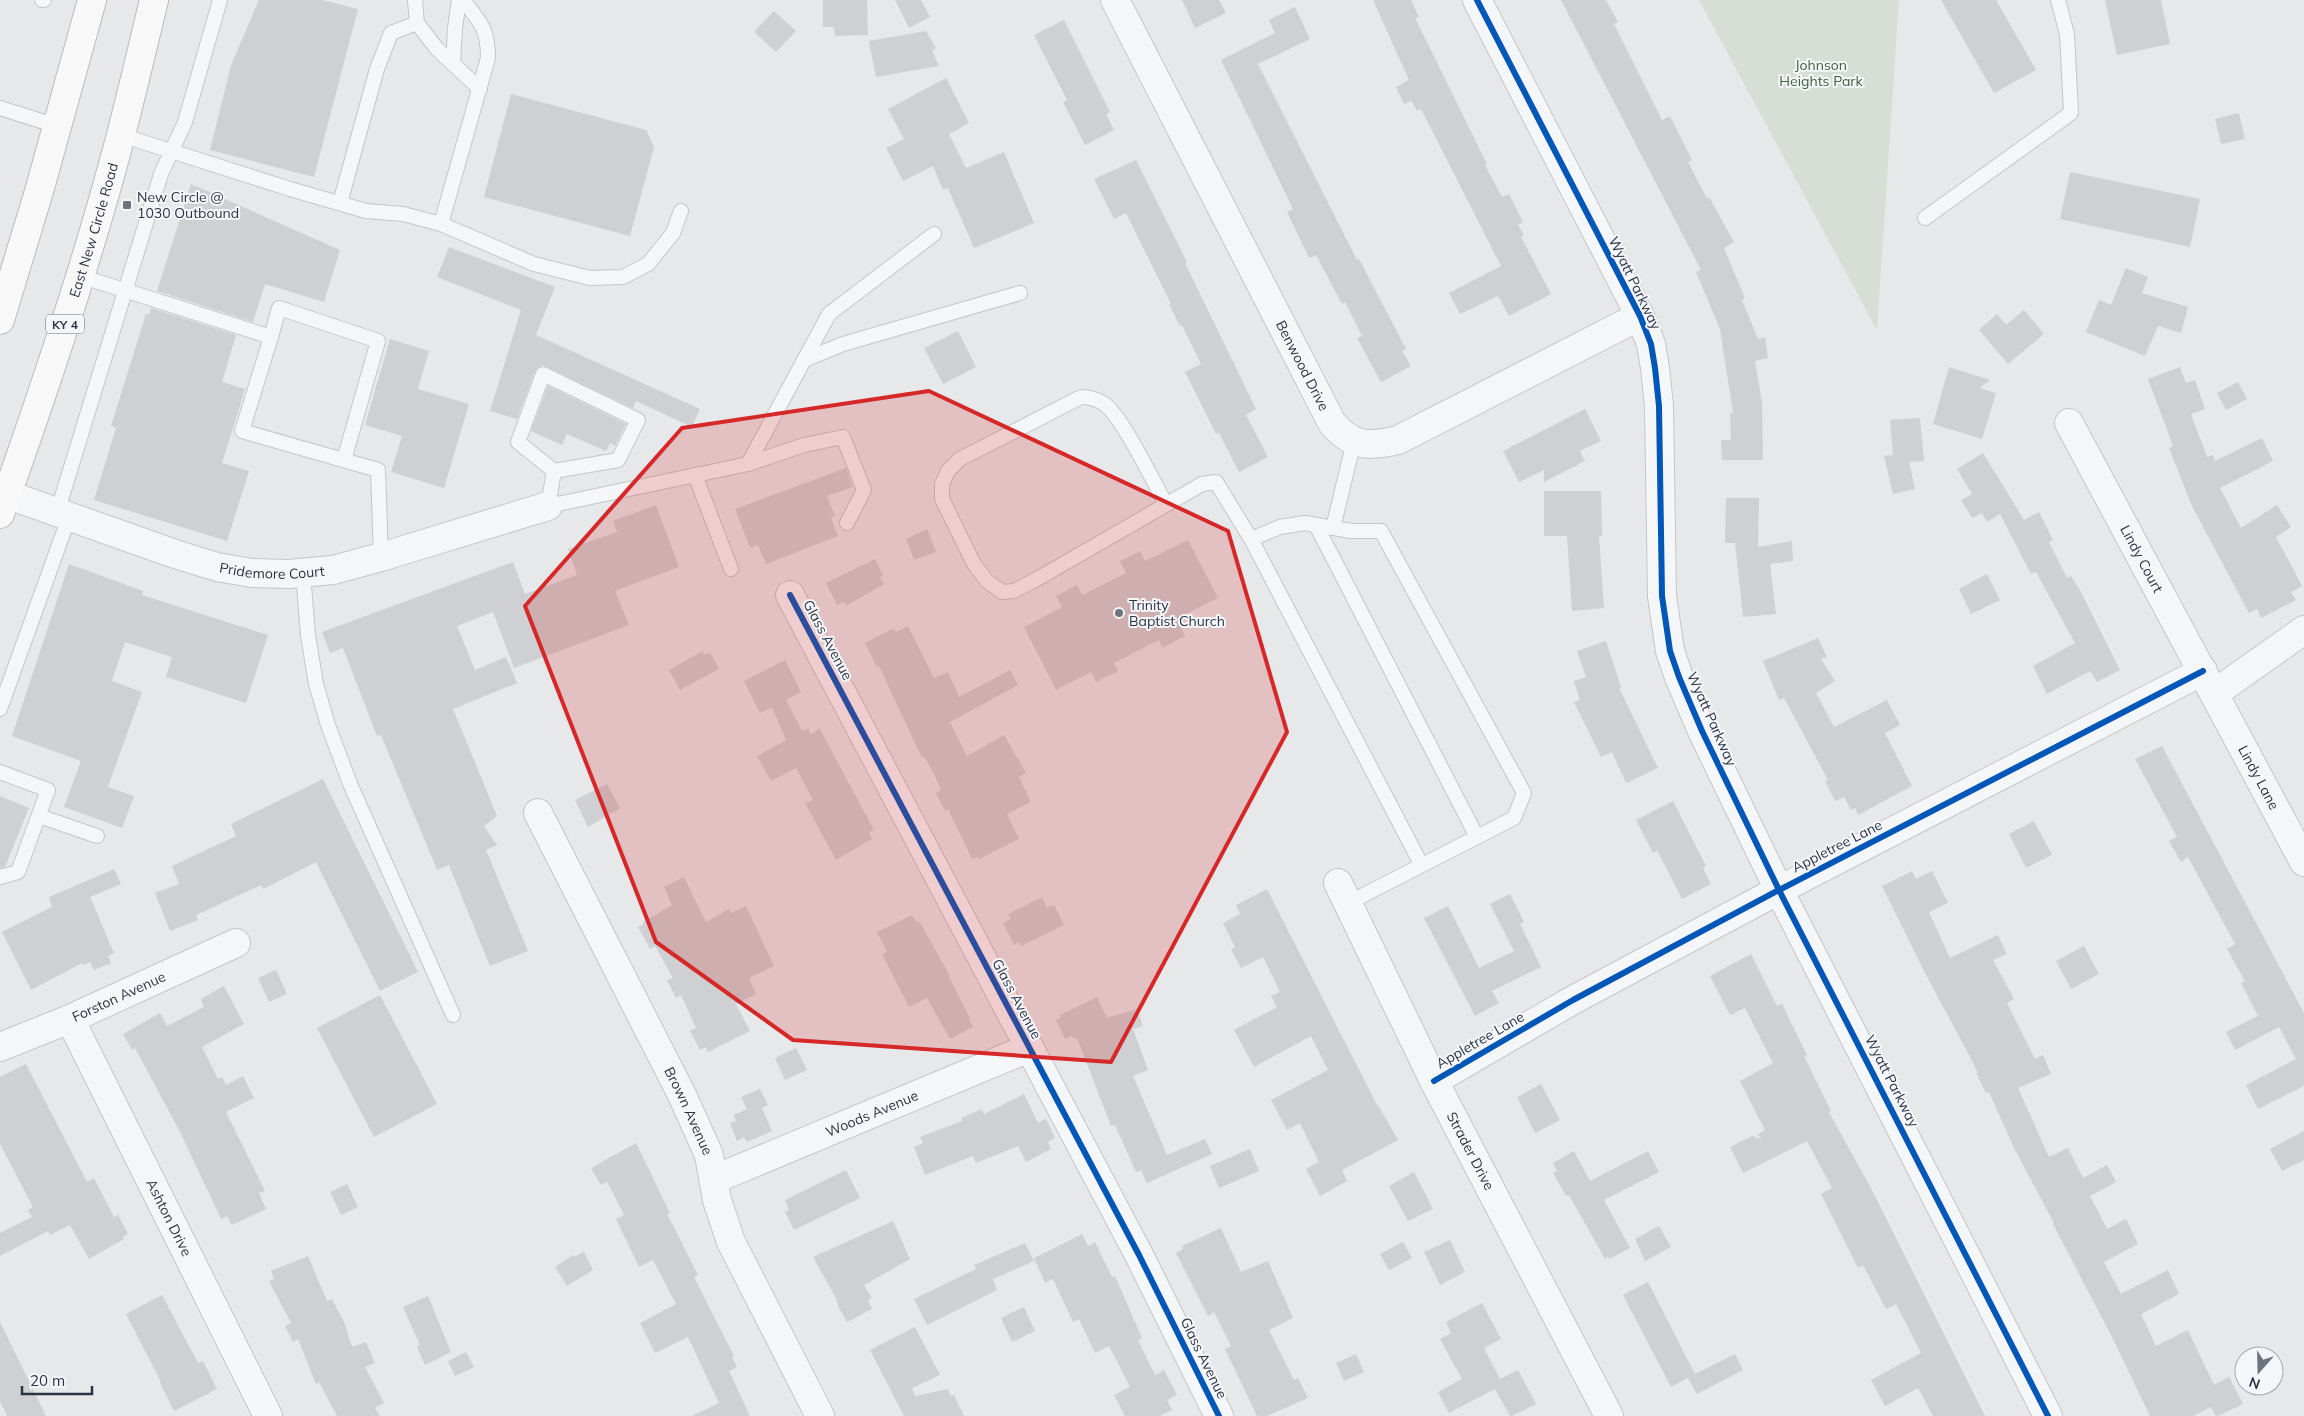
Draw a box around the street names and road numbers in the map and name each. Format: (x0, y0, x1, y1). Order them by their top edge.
street label: East New Circle Road (65, 161, 122, 300)
street label: Wyatt Parkway (1605, 234, 1666, 333)
road number: KY 4 (46, 314, 84, 334)
street label: Benwood Drive (1272, 317, 1333, 414)
street label: Lindy Court (2116, 522, 2167, 596)
street label: Pridemore Court (218, 559, 325, 583)
street label: Glass Avenue (799, 597, 857, 683)
street label: Wyatt Parkway (1683, 669, 1741, 769)
street label: Lindy Lane (2234, 742, 2283, 813)
street label: Appletree Lane (1789, 816, 1885, 876)
street label: Glass Avenue (988, 956, 1046, 1042)
street label: Forston Avenue (69, 967, 168, 1026)
street label: Appletree Lane (1433, 1008, 1527, 1072)
street label: Wyatt Parkway (1861, 1032, 1923, 1131)
street label: Brown Avenue (660, 1064, 717, 1158)
street label: Woods Avenue (823, 1086, 921, 1141)
street label: Strader Drive (1443, 1109, 1498, 1193)
street label: Ashton Drive (142, 1176, 196, 1259)
street label: Glass Avenue (1177, 1314, 1231, 1402)

